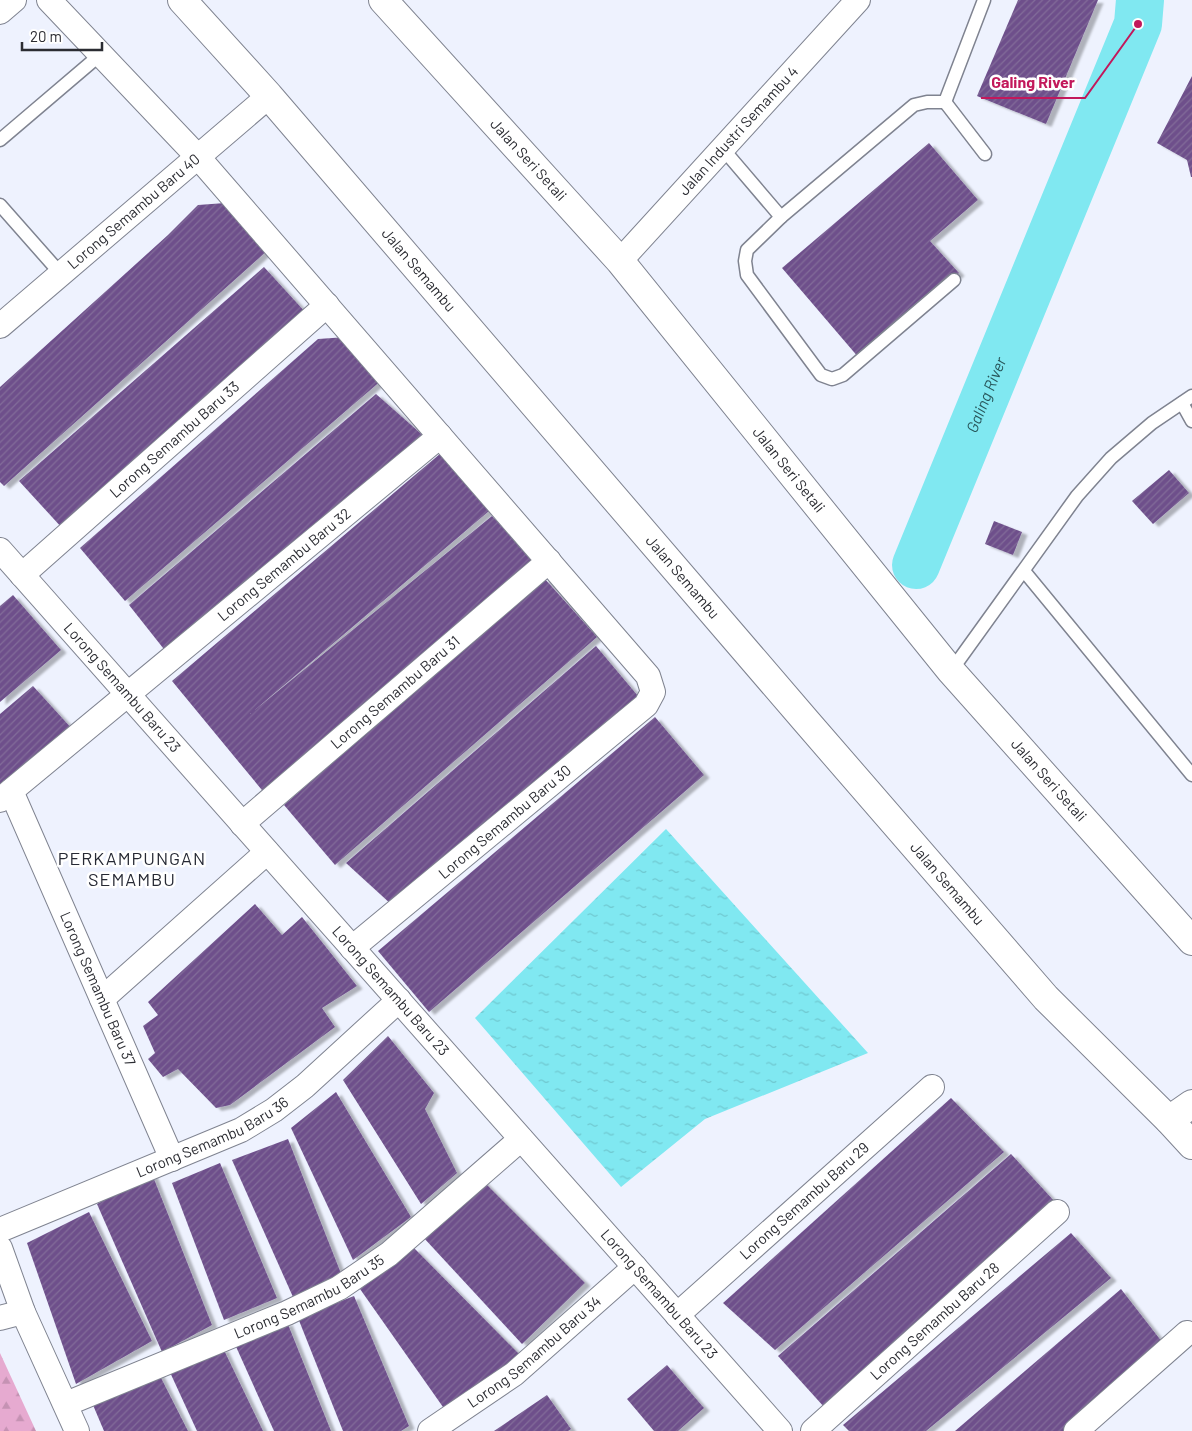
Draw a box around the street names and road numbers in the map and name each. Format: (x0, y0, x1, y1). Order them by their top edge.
street label: Jalan Industri Semambu 4 (674, 62, 801, 199)
street label: Jalan Seri Setali (487, 114, 571, 204)
street label: Lorong Semambu Baru 40 (63, 149, 203, 272)
street label: Jalan Semambu (379, 224, 460, 315)
street label: Lorong Semambu Baru 33 (106, 377, 243, 501)
street label: Jalan Seri Setali (750, 423, 829, 516)
street label: Lorong Semambu Baru 32 (214, 504, 354, 624)
street label: Jalan Semambu (642, 531, 724, 622)
street label: Lorong Semambu Baru 23 (61, 619, 185, 756)
street label: Lorong Semambu Baru 31 (326, 632, 463, 752)
street label: Jalan Seri Setali (1008, 735, 1091, 825)
street label: Lorong Semambu Baru 30 (434, 761, 574, 882)
street label: Jalan Semambu (907, 838, 989, 928)
street label: Lorong Semambu Baru 37 (57, 909, 140, 1068)
street label: Lorong Semambu Baru 23 (329, 922, 453, 1059)
street label: Lorong Semambu Baru 36 (133, 1092, 292, 1180)
street label: Lorong Semambu Baru 29 (735, 1138, 872, 1263)
street label: Lorong Semambu Baru 23 (598, 1225, 722, 1362)
street label: Lorong Semambu Baru 35 (231, 1250, 387, 1342)
street label: Lorong Semambu Baru 28 (866, 1258, 1003, 1383)
street label: Lorong Semambu Baru 34 (463, 1292, 604, 1411)

